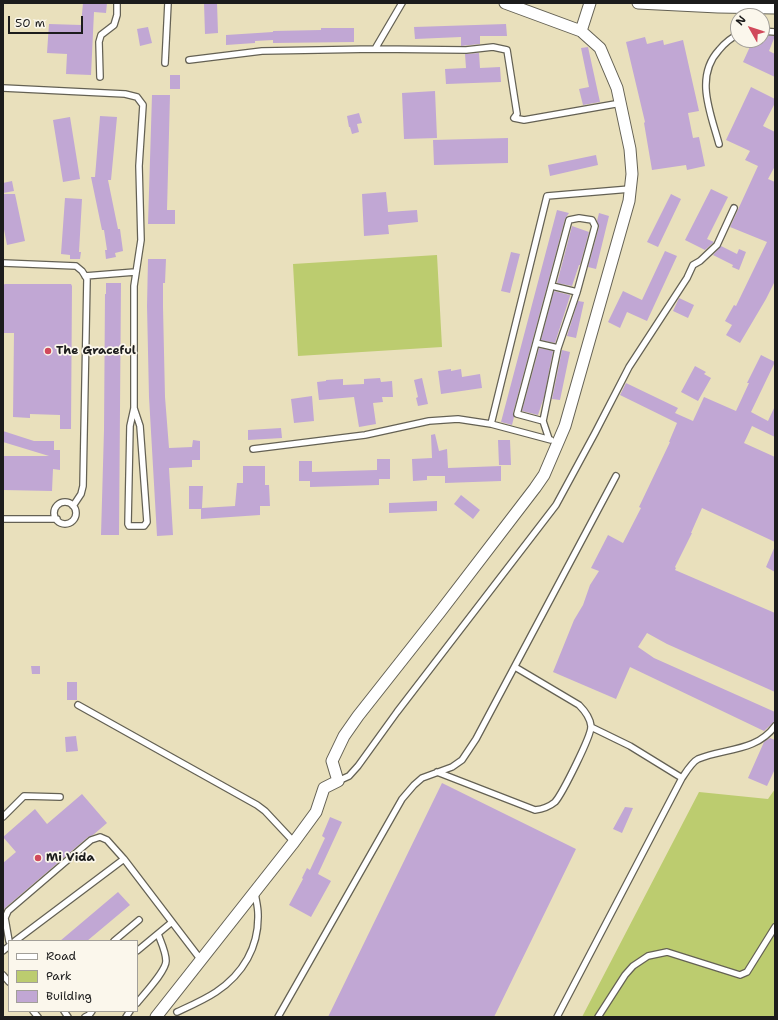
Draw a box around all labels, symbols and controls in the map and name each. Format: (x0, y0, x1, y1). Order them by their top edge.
scale bar (10, 8, 85, 34)
north arrow (730, 8, 770, 48)
text: N (732, 13, 750, 29)
text: 50 m (15, 15, 45, 31)
place label: The Graceful (56, 344, 136, 358)
marker: The Graceful (43, 346, 53, 356)
place label: Mi Vida (46, 851, 95, 865)
marker: Mi Vida (33, 853, 43, 863)
legend (8, 940, 138, 1012)
text: Road (46, 948, 76, 964)
text: Park (46, 968, 72, 984)
text: Building (46, 988, 92, 1004)

